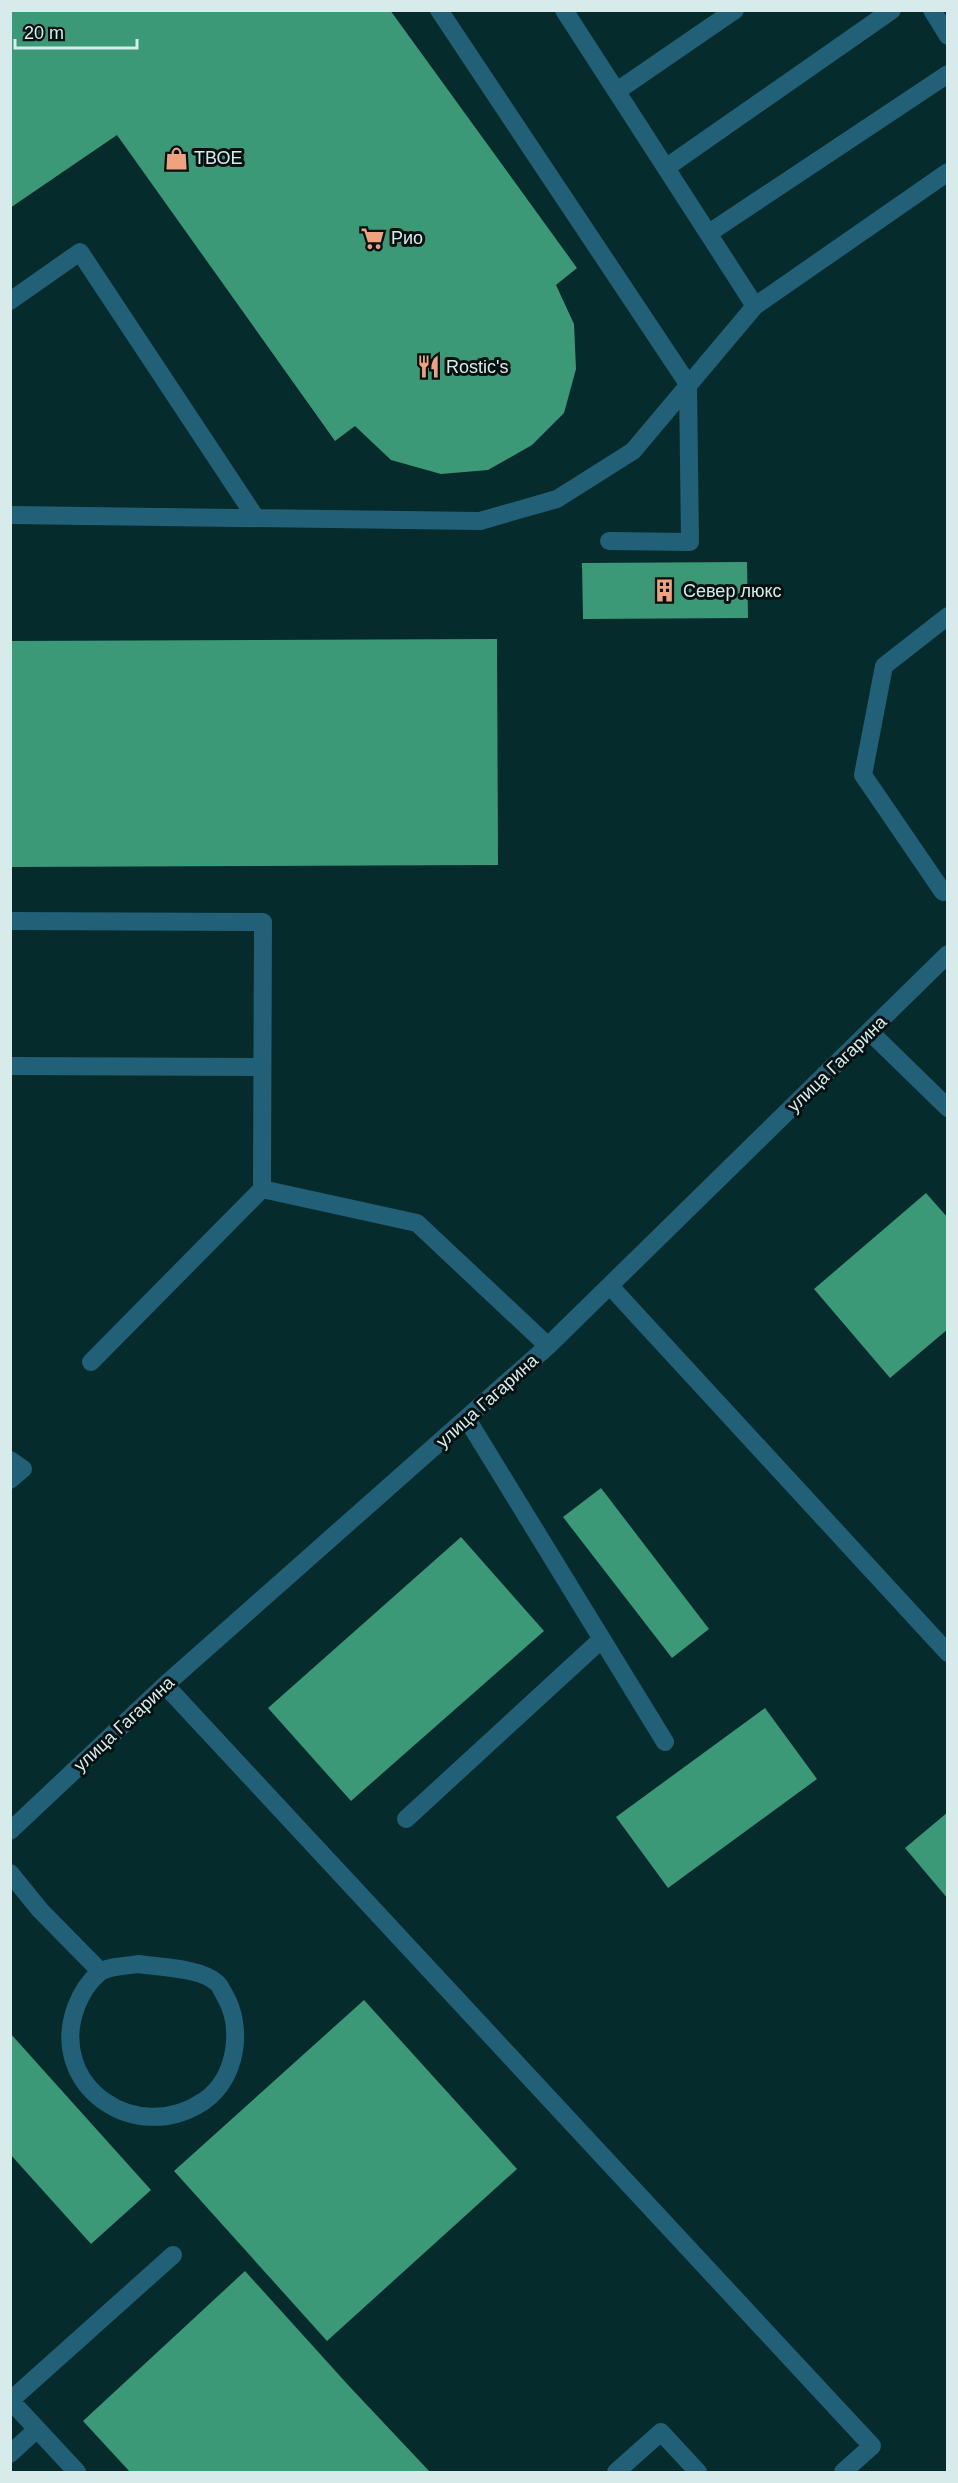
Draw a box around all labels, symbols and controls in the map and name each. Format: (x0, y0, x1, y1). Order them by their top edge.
scale bar (15, 12, 136, 50)
text: 20 m (24, 23, 64, 43)
shop icon: ТВОЕ (163, 145, 189, 171)
place label: ТВОЕ (194, 148, 242, 168)
supermarket icon: Рио (360, 225, 386, 251)
place label: Рио (391, 228, 423, 248)
restaurant icon: Rostic's (415, 354, 441, 380)
place label: Rostic's (446, 357, 508, 377)
building icon: Север люкс (652, 578, 678, 604)
place label: Север люкс (683, 581, 781, 601)
street label: улица Гагарина (783, 1011, 891, 1116)
street label: улица Гагарина (432, 1350, 543, 1452)
street label: улица Гагарина (70, 1672, 179, 1775)

